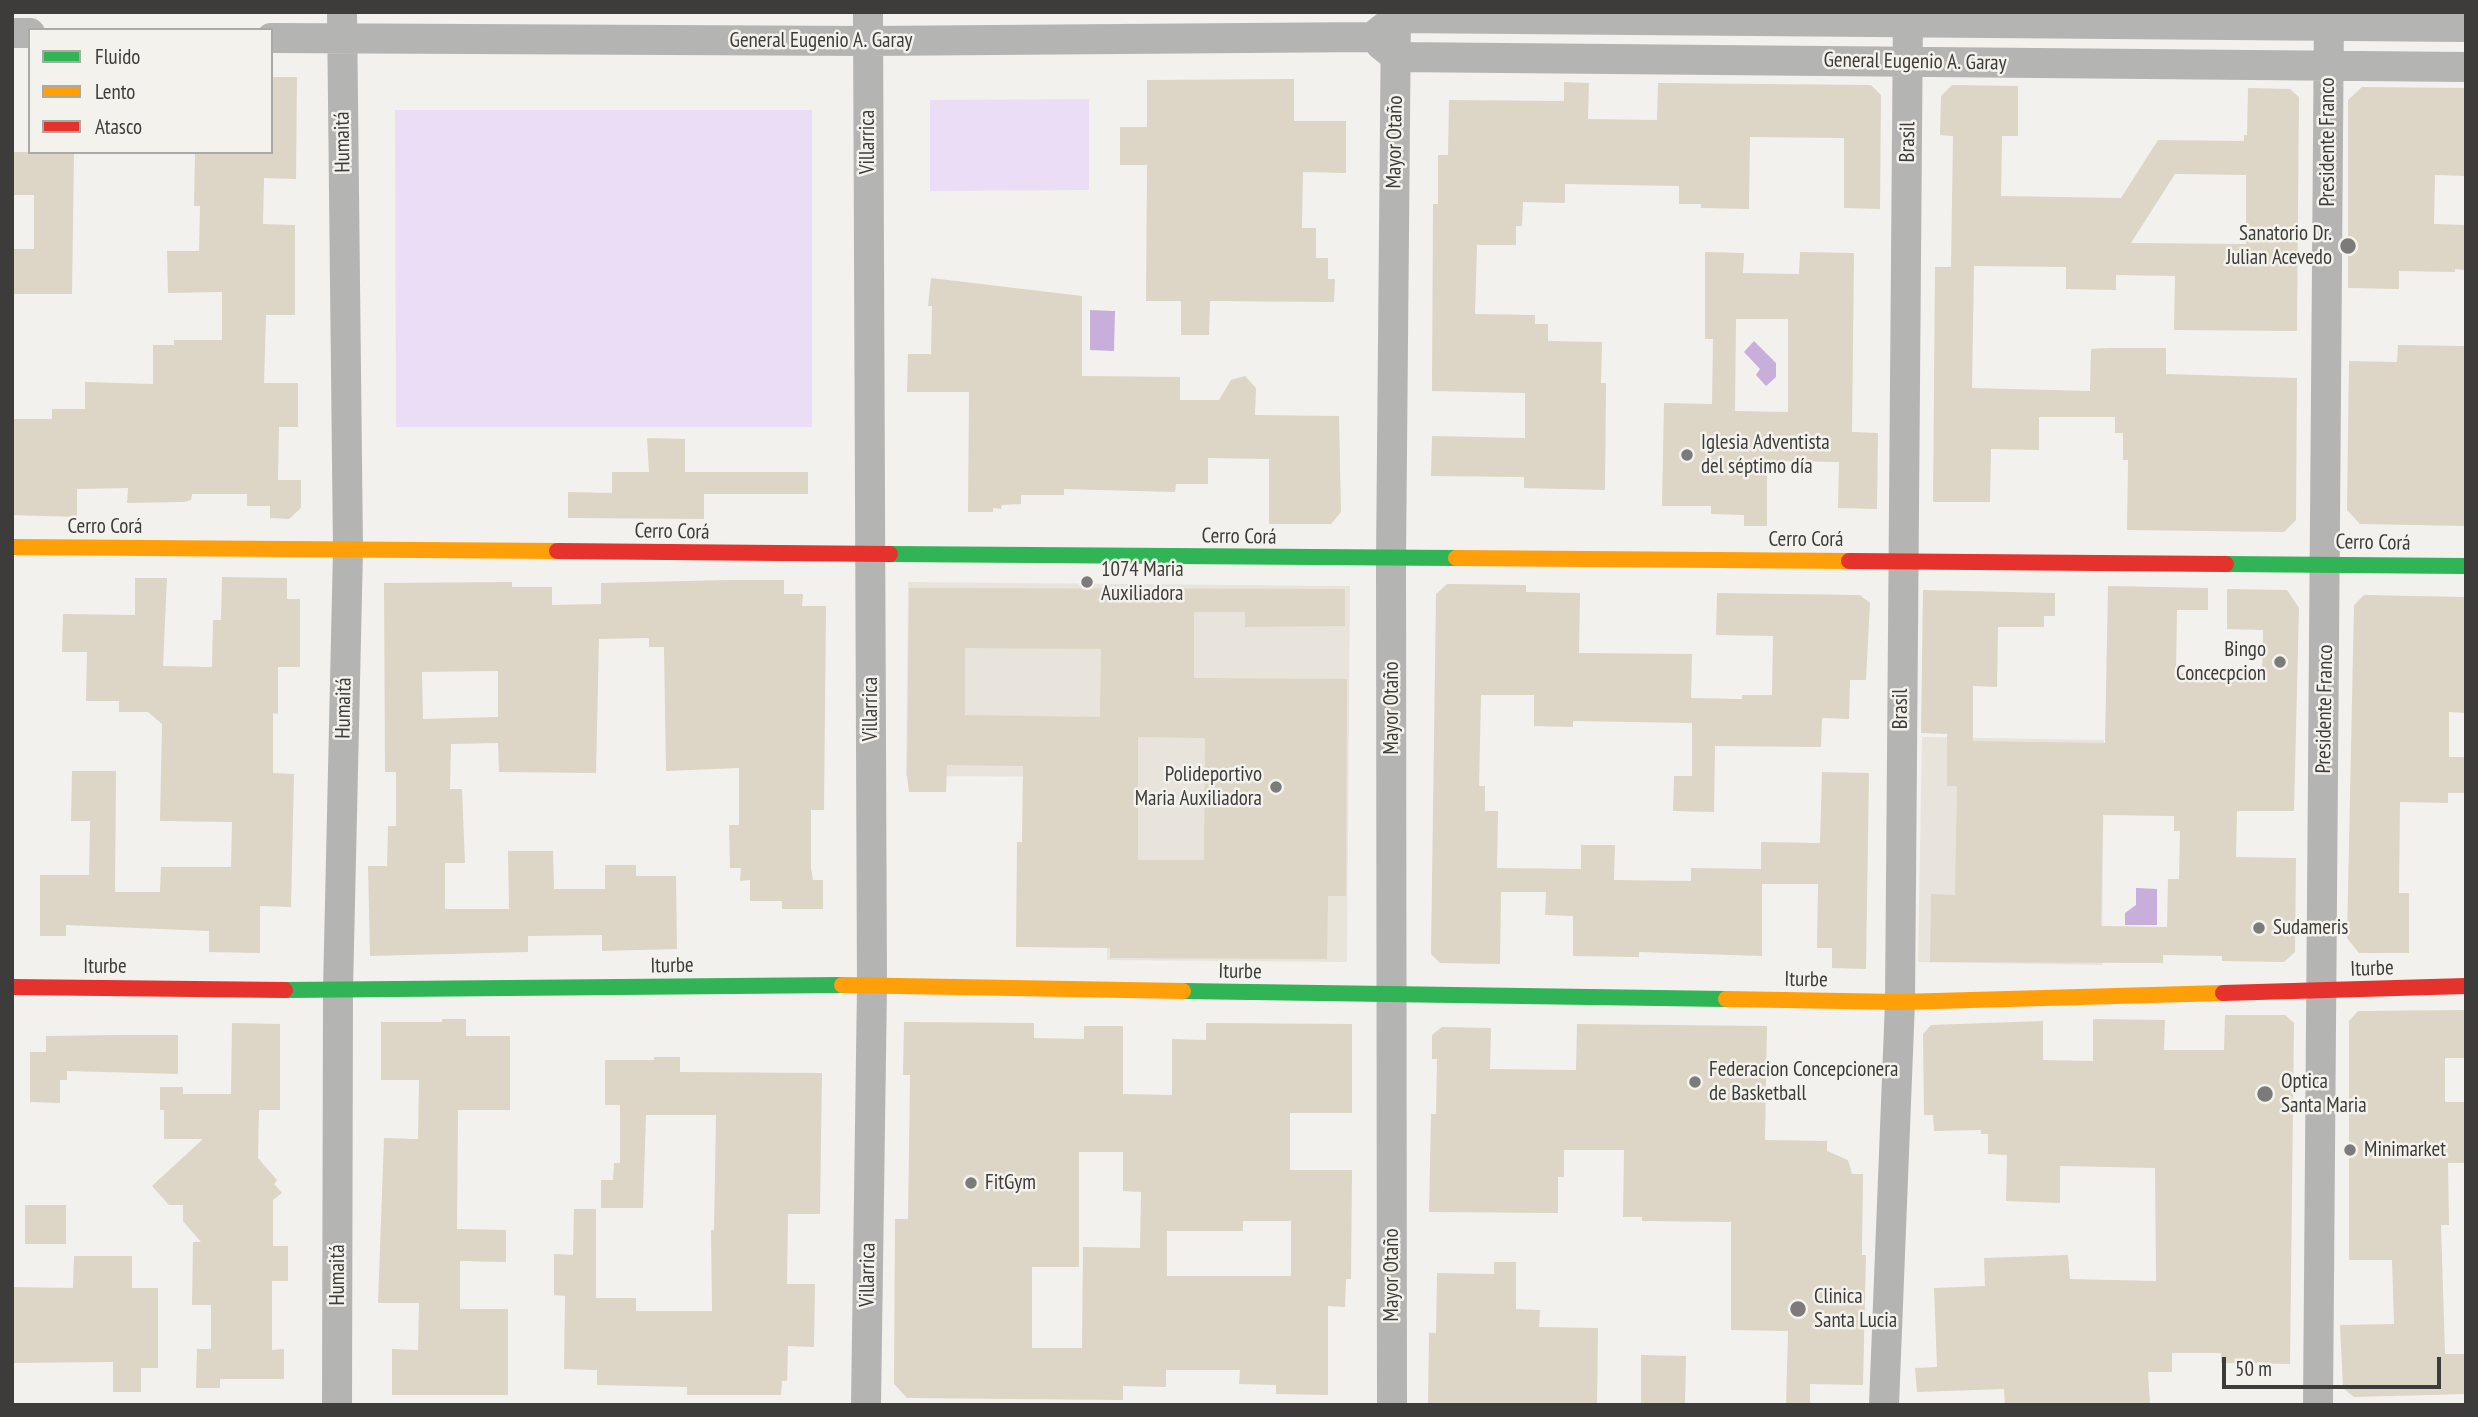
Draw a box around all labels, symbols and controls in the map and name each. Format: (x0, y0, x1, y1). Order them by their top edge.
legend (28, 28, 273, 154)
street label: General Eugenio A. Garay (730, 28, 912, 54)
text: Fluido (95, 43, 140, 70)
street label: General Eugenio A. Garay (1823, 48, 2007, 76)
text: Lento (95, 78, 135, 105)
street label: Presidente Franco (2315, 78, 2341, 206)
street label: Mayor Otaño (1382, 95, 1408, 189)
street label: Villarrica (855, 110, 881, 174)
street label: Humaitá (330, 111, 356, 173)
text: Atasco (95, 113, 142, 140)
street label: Brasil (1895, 121, 1921, 163)
place label: Sanatorio Dr. Julian Acevedo (2226, 221, 2332, 271)
marker: Sanatorio Dr. Julian Acevedo (2338, 236, 2358, 256)
place label: Iglesia Adventista del séptimo día (1701, 430, 1830, 480)
marker: Iglesia Adventista del séptimo día (1679, 447, 1695, 463)
street label: Cerro Corá (68, 514, 142, 540)
street label: Cerro Corá (634, 519, 710, 545)
street label: Cerro Corá (1201, 524, 1277, 550)
street label: Cerro Corá (1769, 527, 1843, 553)
street label: Cerro Corá (2335, 530, 2411, 556)
place label: 1074 Maria Auxiliadora (1101, 557, 1184, 607)
marker: 1074 Maria Auxiliadora (1079, 574, 1095, 590)
place label: Bingo Concecpcion (2176, 637, 2266, 687)
street label: Presidente Franco (2311, 644, 2339, 774)
marker: Bingo Concecpcion (2272, 654, 2288, 670)
street label: Mayor Otaño (1379, 662, 1405, 754)
street label: Humaitá (331, 677, 357, 739)
street label: Villarrica (858, 677, 884, 741)
street label: Brasil (1888, 689, 1914, 729)
place label: Polideportivo Maria Auxiliadora (1135, 762, 1262, 812)
marker: Polideportivo Maria Auxiliadora (1268, 779, 1284, 795)
place label: Sudameris (2273, 915, 2348, 941)
marker: Sudameris (2251, 920, 2267, 936)
street label: Iturbe (650, 953, 694, 979)
street label: Iturbe (83, 954, 127, 980)
street label: Iturbe (2350, 956, 2394, 982)
street label: Iturbe (1218, 959, 1262, 985)
street label: Iturbe (1784, 967, 1828, 993)
place label: Federacion Concepcionera de Basketball (1709, 1057, 1898, 1107)
place label: Optica Santa Maria (2281, 1069, 2367, 1119)
marker: Federacion Concepcionera de Basketball (1687, 1074, 1703, 1090)
marker: Optica Santa Maria (2255, 1084, 2275, 1104)
place label: Minimarket (2364, 1137, 2446, 1163)
marker: Minimarket (2342, 1142, 2358, 1158)
place label: FitGym (985, 1170, 1036, 1196)
marker: FitGym (963, 1175, 979, 1191)
street label: Mayor Otaño (1379, 1229, 1405, 1321)
street label: Villarrica (855, 1243, 881, 1307)
street label: Humaitá (325, 1244, 351, 1306)
place label: Clinica Santa Lucia (1814, 1284, 1897, 1334)
marker: Clinica Santa Lucia (1788, 1299, 1808, 1319)
scale bar (2226, 1344, 2445, 1388)
text: 50 m (2235, 1355, 2272, 1382)

